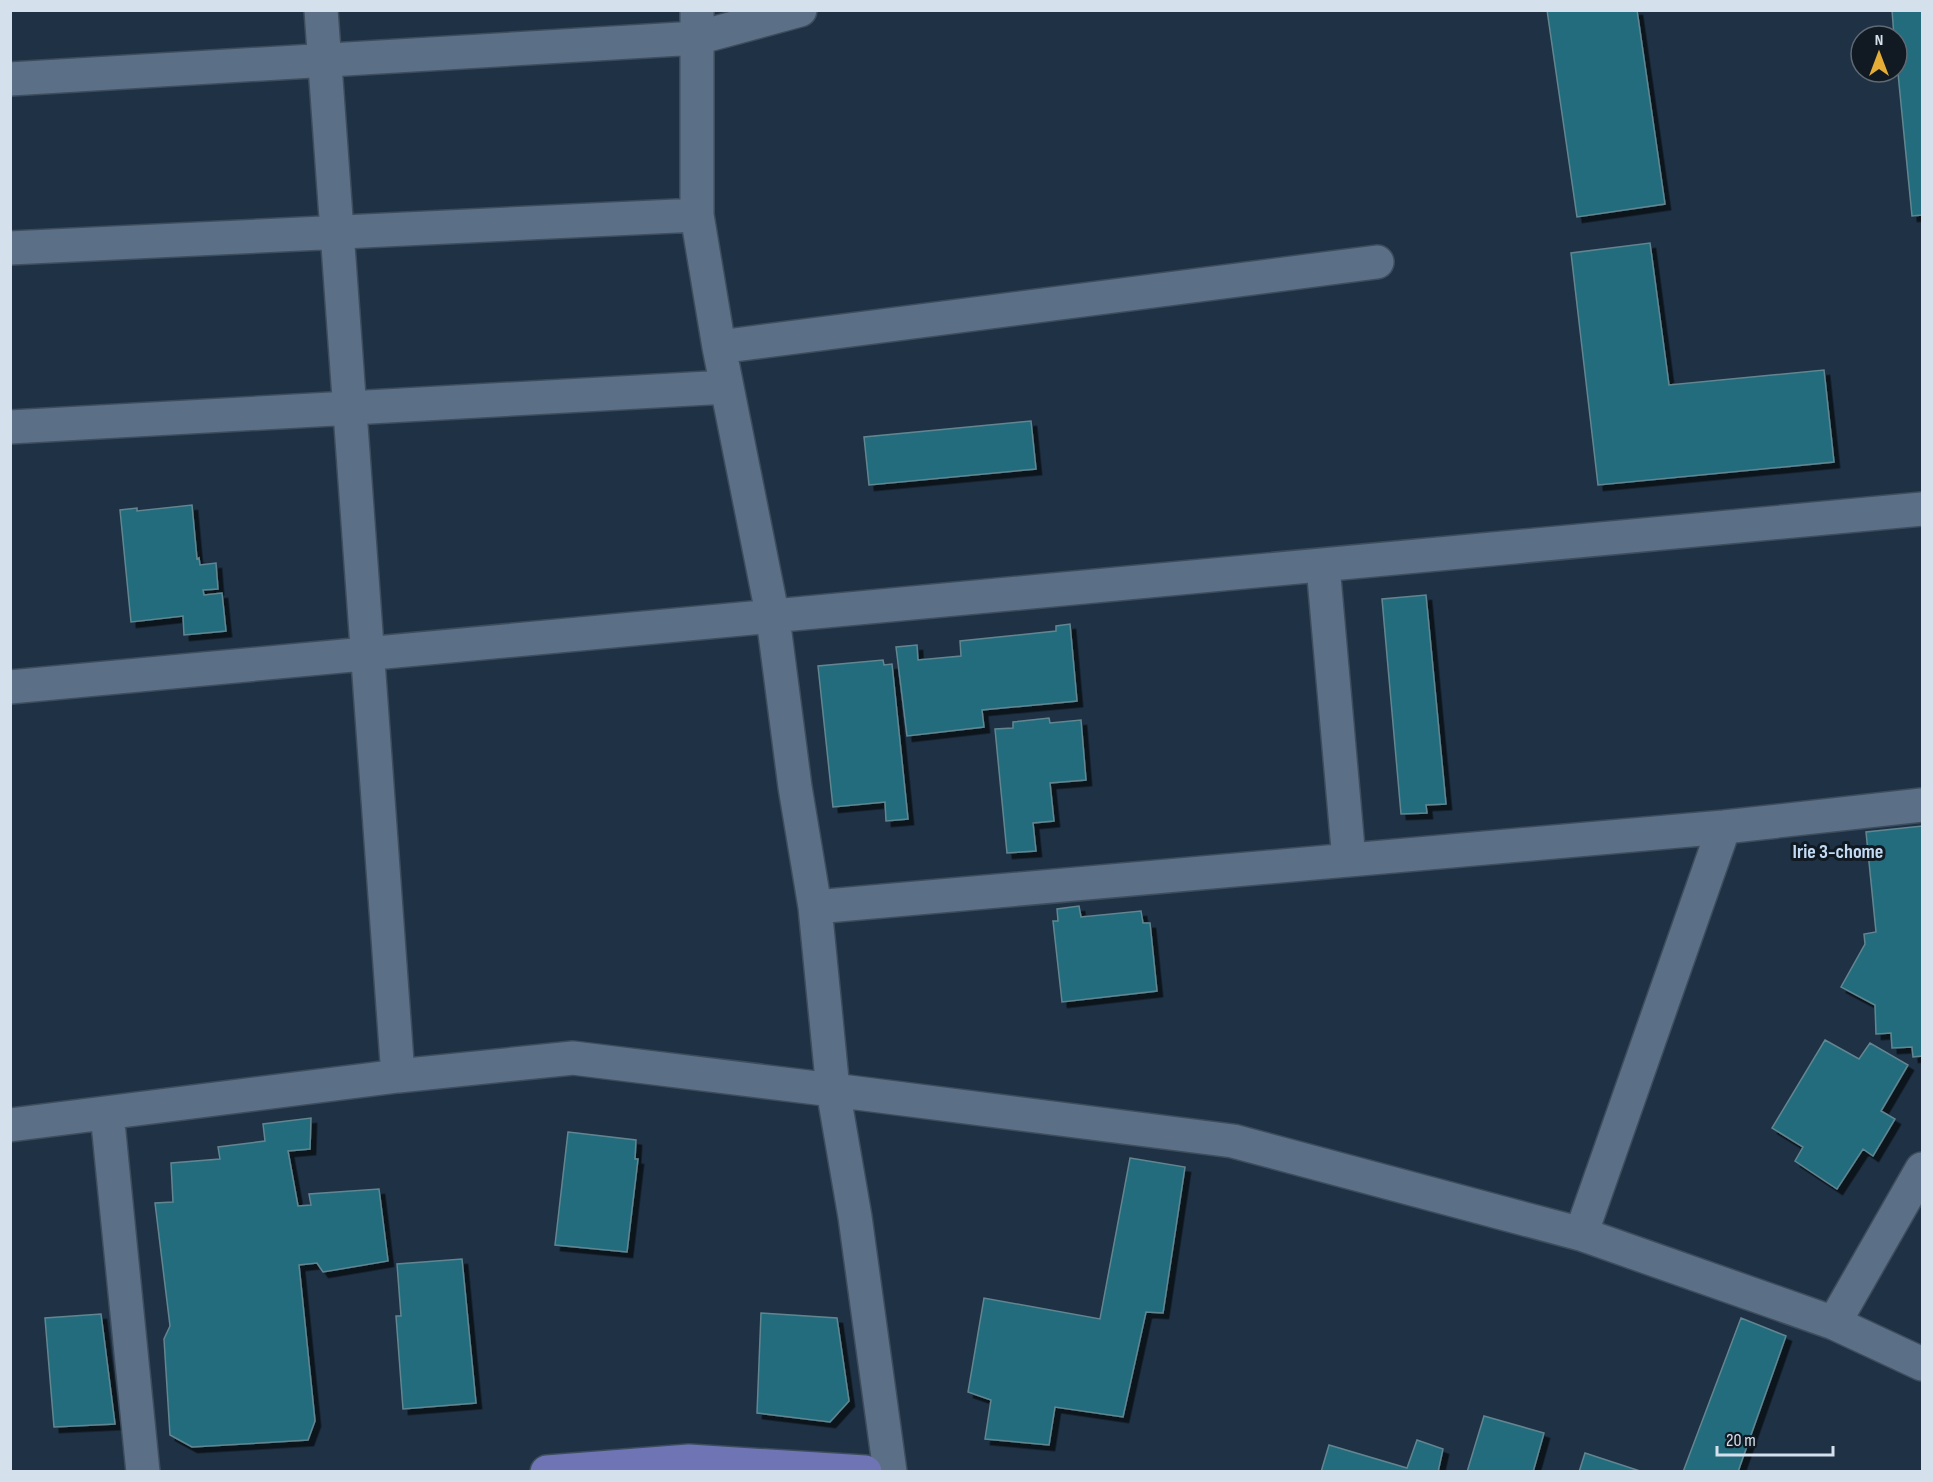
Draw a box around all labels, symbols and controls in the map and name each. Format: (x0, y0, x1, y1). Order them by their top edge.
north arrow (1849, 24, 1909, 84)
text: N (1875, 31, 1883, 50)
district label: Irie 3-chome (1793, 840, 1883, 864)
scale bar (1717, 1419, 1832, 1457)
text: 20 m (1726, 1430, 1756, 1451)

